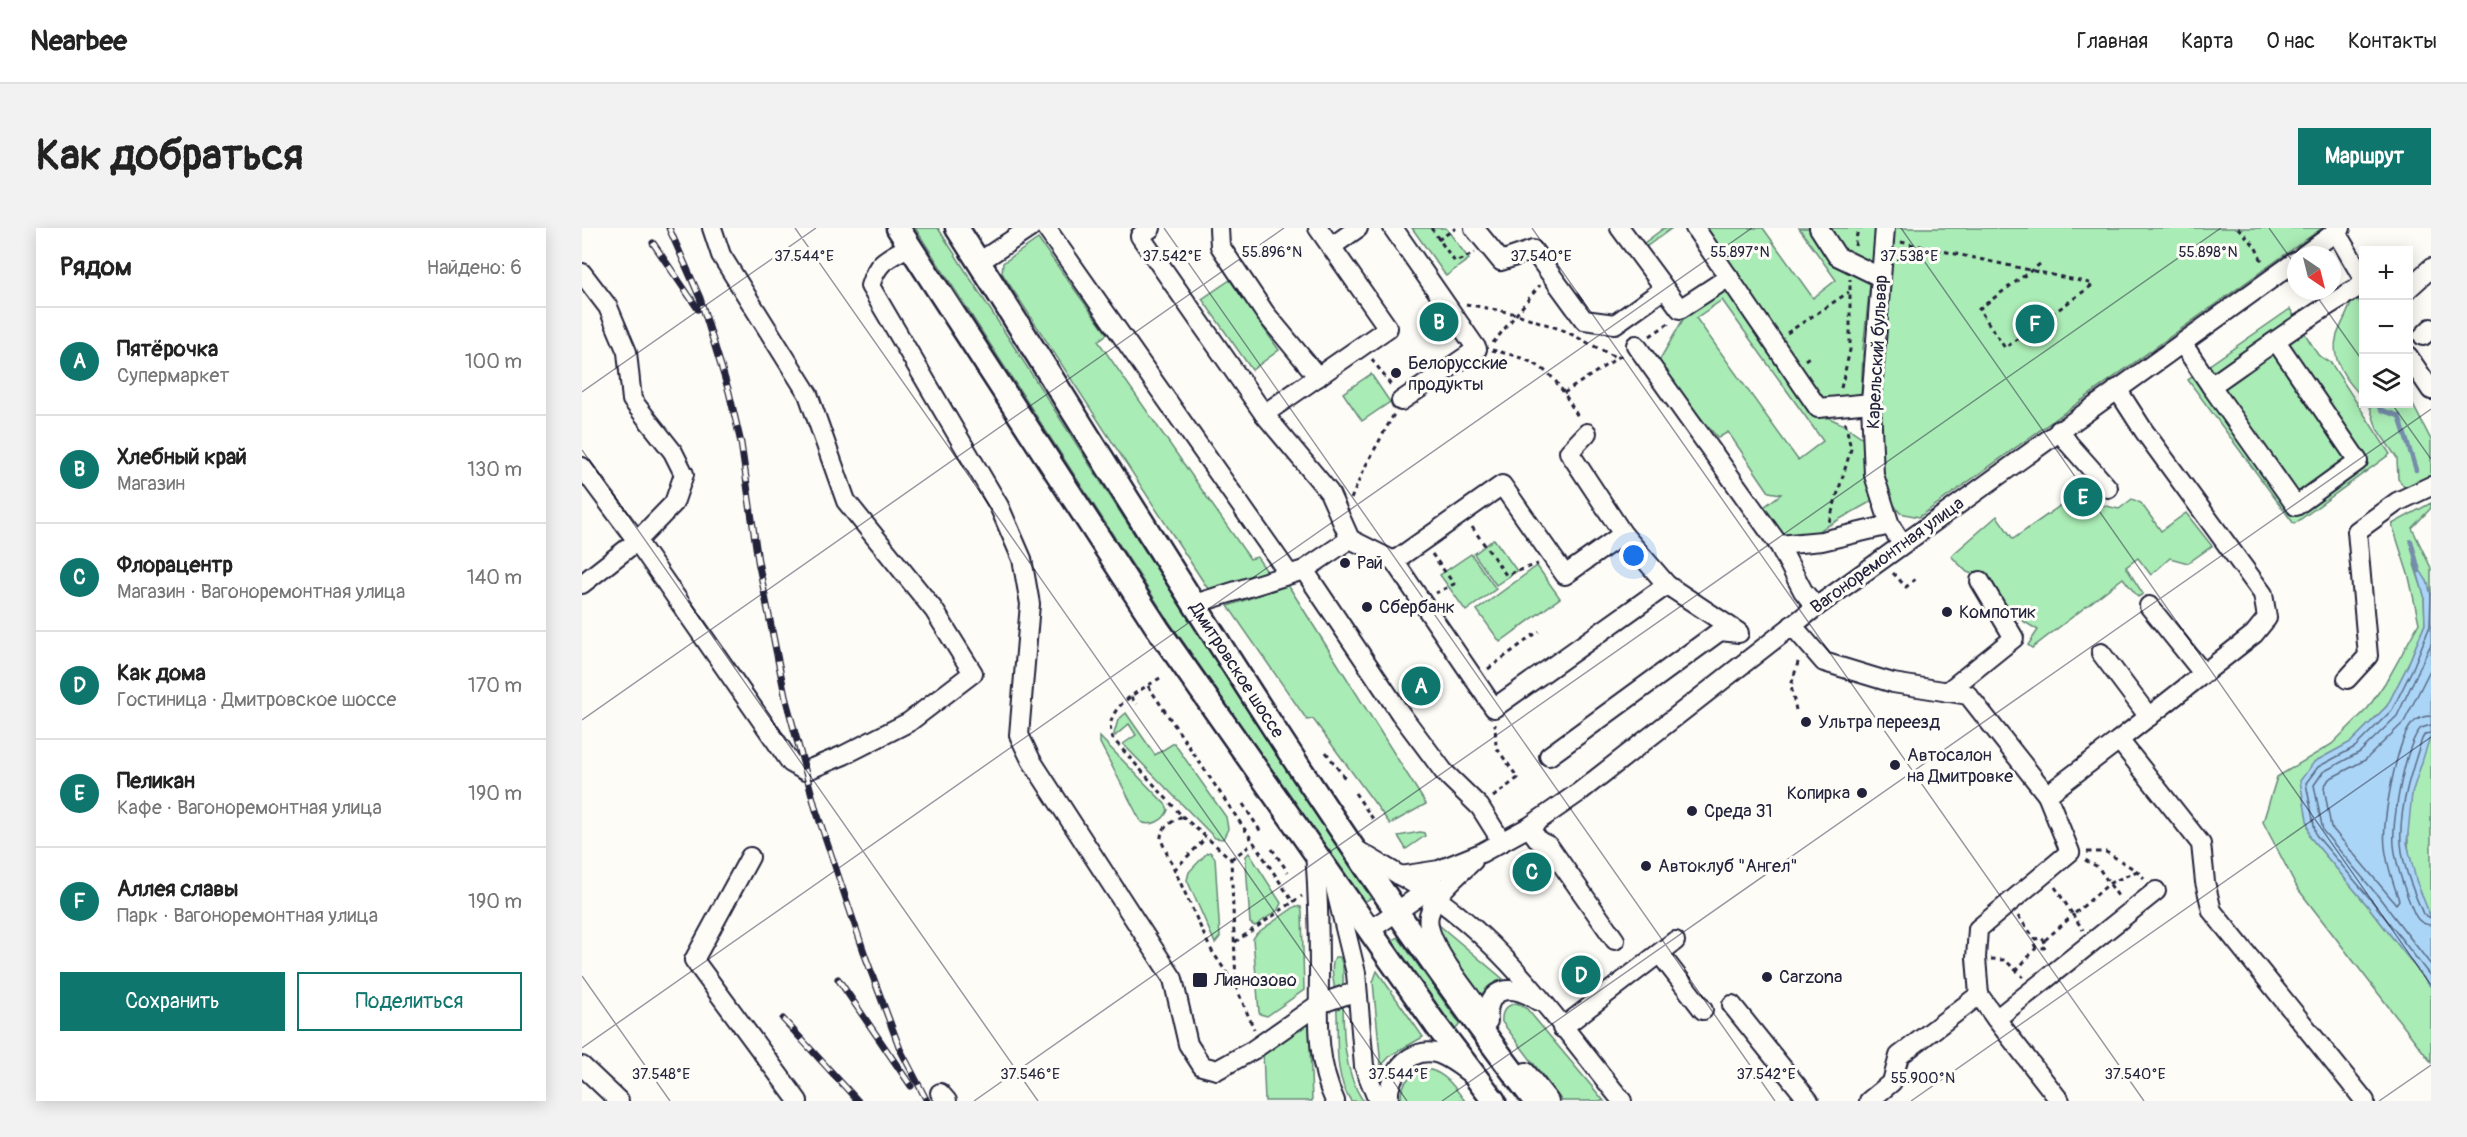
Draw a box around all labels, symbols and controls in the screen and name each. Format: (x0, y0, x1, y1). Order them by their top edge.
text: Nearbee (30, 24, 127, 59)
text: Главная (2077, 28, 2148, 55)
text: Карта (2181, 28, 2233, 55)
text: О нас (2266, 28, 2315, 55)
text: Контакты (2348, 28, 2437, 55)
button: Маршрут (2298, 128, 2431, 185)
text: Как добраться (36, 130, 303, 182)
text: 55.896°N (1242, 243, 1302, 262)
text: 55.897°N (1710, 243, 1770, 262)
text: 55.898°N (2178, 243, 2238, 262)
north arrow (2287, 246, 2341, 300)
map controls (2359, 246, 2413, 408)
button: + (2359, 246, 2413, 300)
text: 37.544°E (774, 247, 834, 266)
text: 37.542°E (1142, 247, 1202, 266)
text: 37.540°E (1510, 247, 1572, 266)
text: 37.538°E (1880, 247, 1938, 266)
text: Рядом (60, 251, 132, 283)
text: Найдено: 6 (427, 255, 522, 280)
street label: Карельский бульвар (1862, 274, 1893, 430)
pin: B (1420, 300, 1458, 344)
button: − (2359, 300, 2413, 354)
pin: F (2016, 302, 2054, 346)
text: Пятёрочка (117, 335, 218, 363)
text: A (73, 349, 86, 374)
text: 100 m (465, 349, 522, 374)
place label: Белорусские продукты (1408, 352, 1508, 396)
button: layers (2359, 354, 2413, 408)
text: Супермаркет (117, 363, 229, 388)
marker: Белорусские продукты (1389, 366, 1403, 380)
text: Хлебный край (117, 443, 247, 471)
text: B (74, 457, 85, 482)
text: 130 m (467, 457, 522, 482)
text: Магазин (117, 471, 185, 496)
pin: E (2064, 474, 2102, 520)
street label: Вагоноремонтная улица (1806, 492, 1969, 619)
your location (1619, 541, 1648, 570)
text: Флорацентр (117, 551, 233, 579)
place label: Рай (1357, 552, 1383, 575)
marker: Рай (1338, 556, 1352, 570)
text: C (73, 565, 86, 590)
text: 140 m (467, 565, 522, 590)
text: Магазин · Вагоноремонтная улица (117, 579, 405, 604)
place label: Сбербанк (1379, 596, 1455, 619)
street label: Дмитровское шоссе (1184, 597, 1289, 743)
marker: Сбербанк (1360, 600, 1374, 614)
place label: Компотик (1959, 601, 2036, 624)
marker: Компотик (1940, 605, 1954, 619)
text: Как дома (117, 659, 206, 687)
pin: A (1402, 664, 1440, 708)
text: D (73, 673, 86, 698)
text: 170 m (468, 673, 522, 698)
text: Гостиница · Дмитровское шоссе (117, 687, 396, 712)
place label: Ультра переезд (1818, 711, 1940, 734)
marker: Ультра переезд (1799, 715, 1813, 729)
place label: Автосалон на Дмитровке (1907, 744, 2013, 788)
marker: Автосалон на Дмитровке (1888, 758, 1902, 772)
text: Пеликан (117, 767, 195, 795)
text: E (74, 781, 85, 806)
text: 190 m (468, 781, 522, 806)
place label: Копирка (1787, 782, 1850, 805)
marker: Копирка (1855, 786, 1869, 800)
text: Кафе · Вагоноремонтная улица (117, 795, 382, 820)
place label: Среда 31 (1704, 800, 1773, 823)
marker: Среда 31 (1685, 804, 1699, 818)
pin: C (1512, 850, 1552, 894)
place label: Автоклуб "Ангел" (1658, 855, 1798, 878)
marker: Автоклуб "Ангел" (1639, 859, 1653, 873)
text: Аллея славы (117, 875, 238, 903)
text: F (73, 889, 86, 914)
text: 190 m (468, 889, 522, 914)
text: Парк · Вагоноремонтная улица (117, 903, 378, 928)
pin: D (1562, 952, 1600, 998)
place label: Carzona (1779, 966, 1842, 989)
place label: Лианозово (1213, 969, 1297, 992)
marker: Carzona (1760, 970, 1774, 984)
marker: Лианозово (1191, 971, 1209, 989)
button: Сохранить (60, 972, 285, 1031)
button: Поделиться (297, 972, 522, 1031)
text: 37.548°E (632, 1065, 690, 1084)
text: 37.546°E (1000, 1065, 1060, 1084)
text: 37.544°E (1368, 1065, 1428, 1084)
text: 37.542°E (1736, 1065, 1796, 1084)
text: 37.540°E (2104, 1065, 2166, 1084)
text: 55.900°N (1891, 1069, 1955, 1088)

